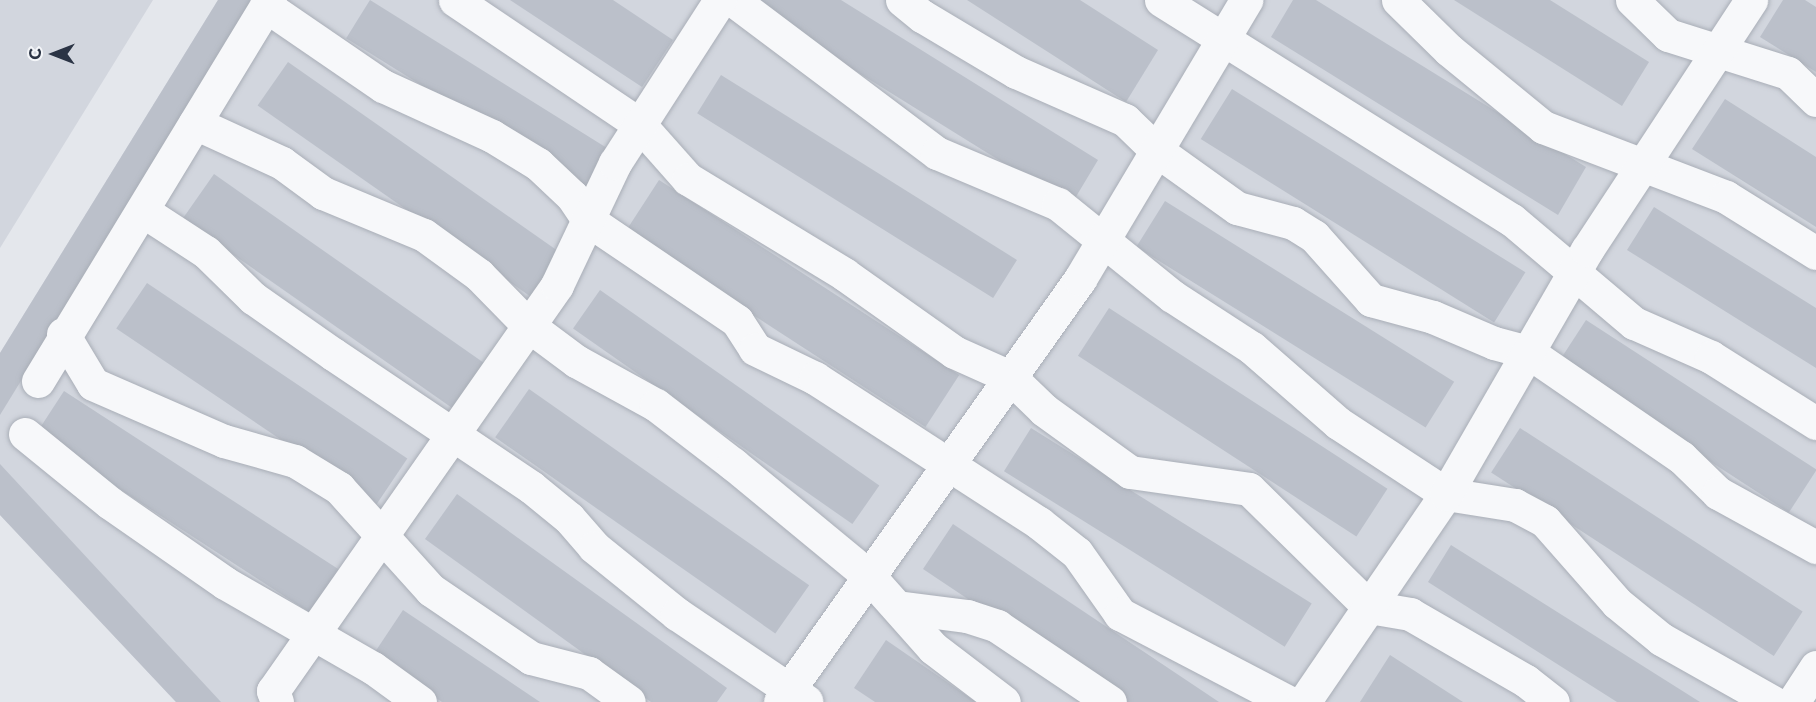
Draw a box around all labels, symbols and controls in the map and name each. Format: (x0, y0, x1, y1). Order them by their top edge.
north arrow (24, 24, 84, 84)
text: С (26, 48, 45, 60)

